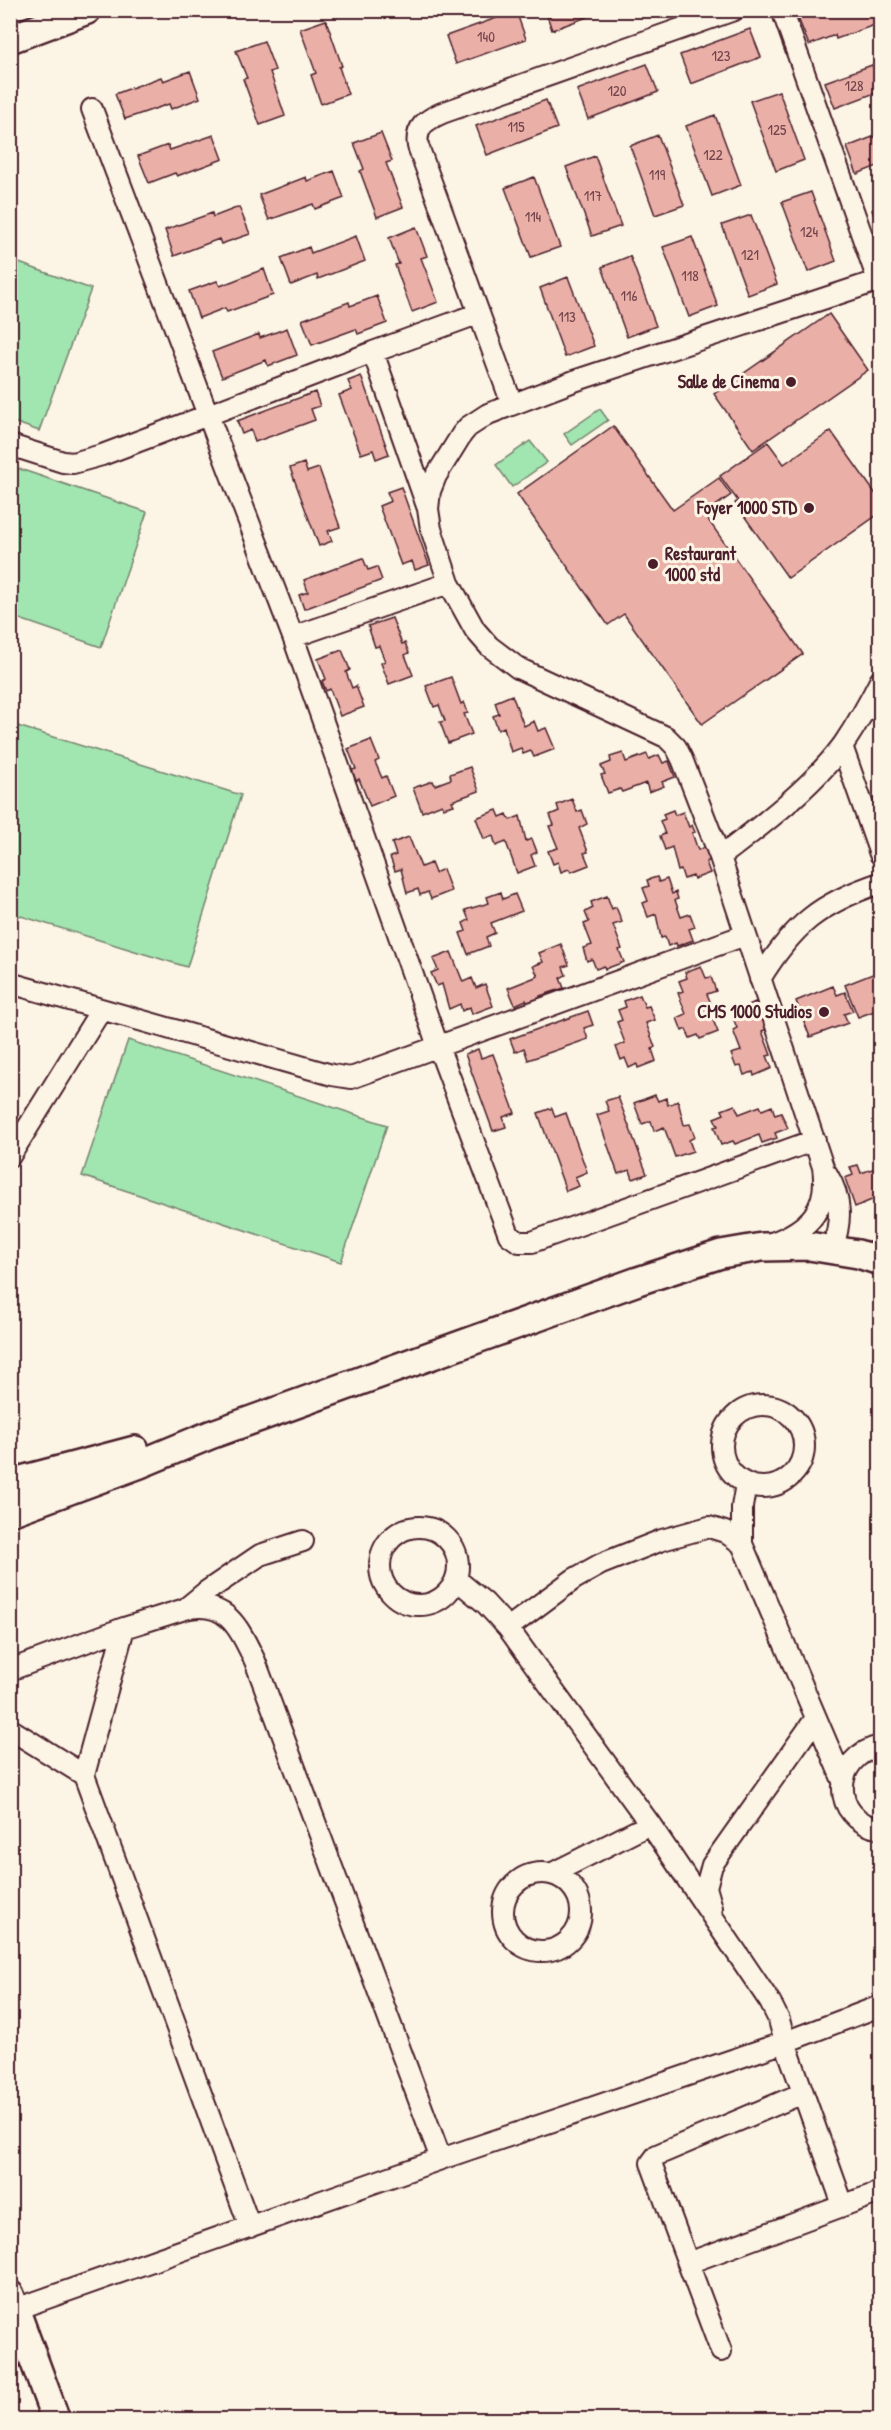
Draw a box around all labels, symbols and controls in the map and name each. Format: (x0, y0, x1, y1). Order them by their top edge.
house number: 140 (477, 26, 495, 47)
house number: 123 (711, 45, 731, 66)
house number: 128 (845, 75, 863, 96)
house number: 120 (607, 80, 627, 101)
house number: 115 (507, 116, 525, 137)
house number: 125 (768, 119, 787, 140)
house number: 122 (703, 144, 723, 165)
house number: 119 (649, 164, 666, 185)
house number: 117 (584, 185, 602, 206)
house number: 114 (525, 206, 542, 227)
house number: 124 (800, 221, 818, 242)
house number: 121 (741, 244, 759, 265)
house number: 118 (681, 265, 699, 286)
house number: 116 (621, 285, 637, 306)
house number: 113 (558, 306, 576, 327)
place label: Salle de Cinema (678, 369, 780, 394)
marker: Salle de Cinema (784, 375, 798, 389)
place label: Foyer 1000 STD (696, 495, 797, 521)
marker: Foyer 1000 STD (802, 501, 816, 515)
place label: Restaurant 1000 std (665, 541, 737, 587)
marker: Restaurant 1000 std (646, 557, 660, 571)
place label: CMS 1000 Studios (697, 999, 812, 1024)
marker: CMS 1000 Studios (817, 1005, 831, 1019)

